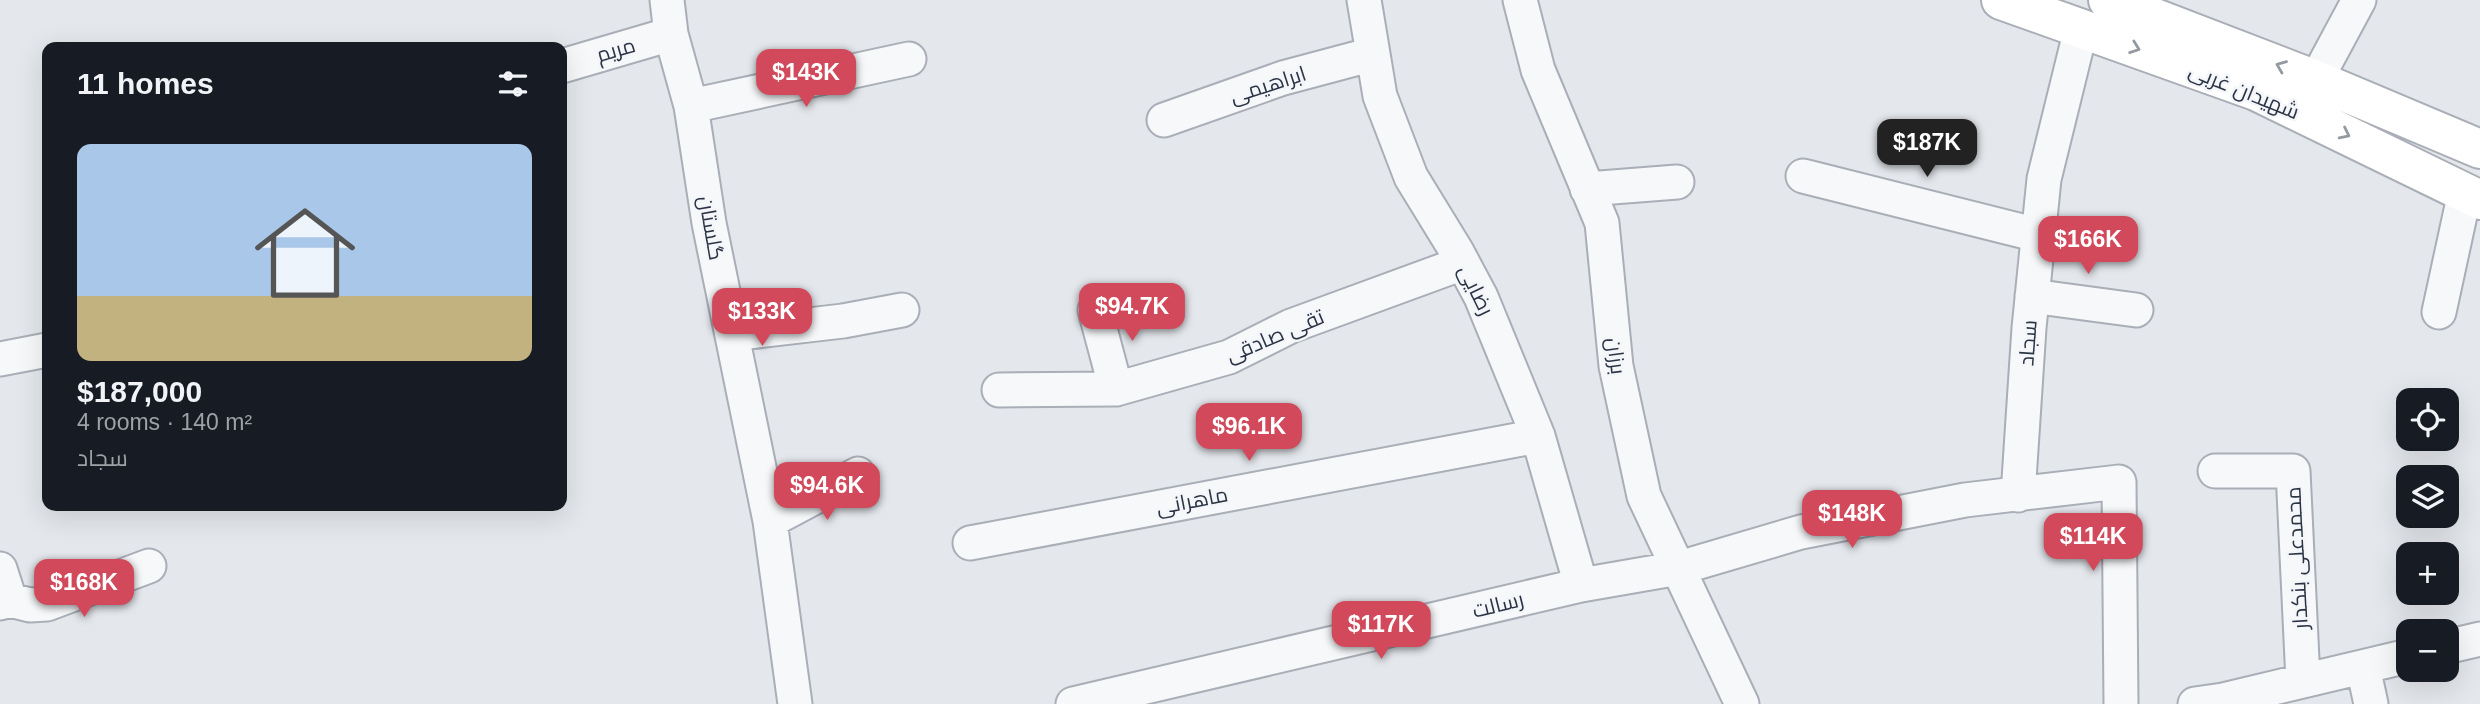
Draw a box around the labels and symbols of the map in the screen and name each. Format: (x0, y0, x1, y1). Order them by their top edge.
street label: مریم (594, 33, 639, 69)
one-way arrow (2128, 40, 2140, 54)
pin: $143K (757, 50, 855, 109)
street label: شهیدان غربی (2185, 58, 2303, 125)
street label: ابراهیمی (1227, 61, 1310, 110)
one-way arrow (2276, 61, 2288, 75)
pin: $187K (1878, 120, 1976, 179)
one-way arrow (2338, 126, 2350, 140)
street label: گلستان (693, 194, 728, 262)
pin: $166K (2039, 216, 2137, 276)
street label: رضایی (1453, 261, 1498, 320)
pin: $94.7K (1075, 284, 1189, 343)
pin: $133K (713, 288, 811, 348)
street label: تقی صادقی (1222, 304, 1328, 368)
street label: سجاد (2014, 319, 2041, 367)
street label: برزان (1601, 336, 1630, 376)
pin: $96.1K (1192, 404, 1306, 463)
pin: $94.6K (770, 462, 884, 522)
street label: ماهرانی (1154, 482, 1230, 521)
street label: محمدعلی بنکدار (2281, 486, 2314, 631)
pin: $148K (1803, 490, 1901, 550)
pin: $114K (2044, 514, 2142, 573)
pin: $168K (35, 560, 133, 619)
street label: رسالت (1470, 587, 1526, 623)
pin: $117K (1332, 602, 1430, 661)

